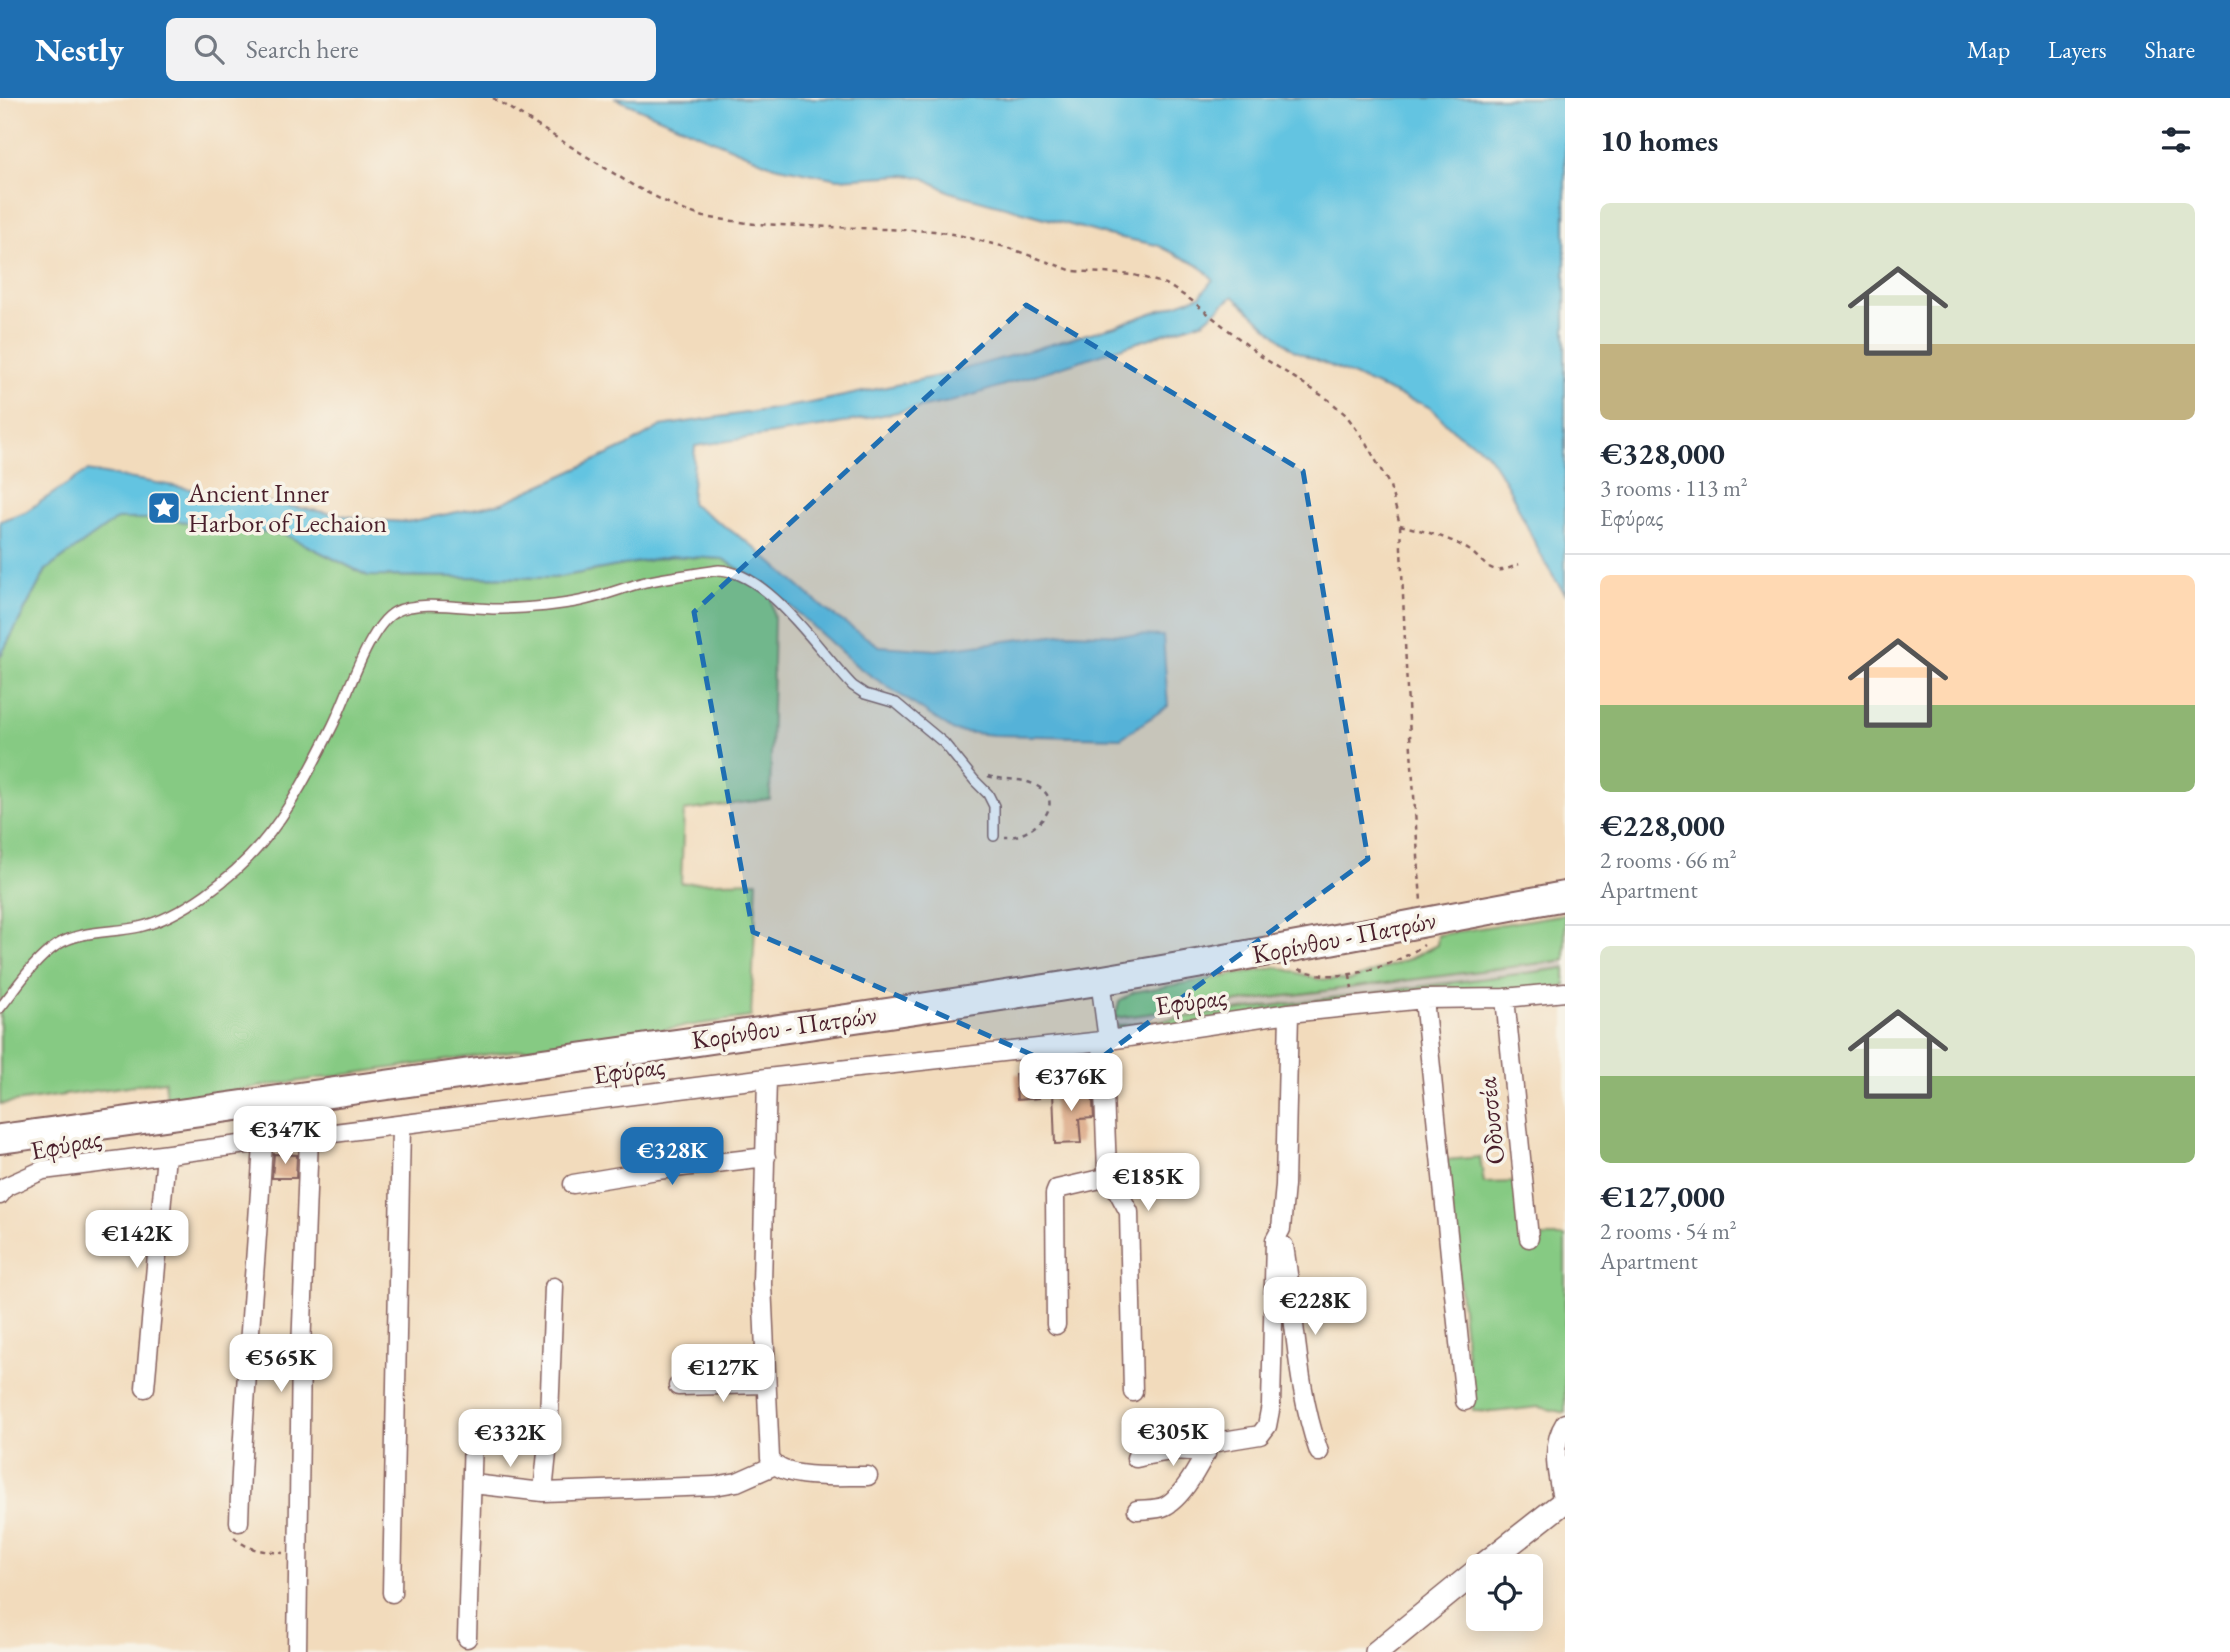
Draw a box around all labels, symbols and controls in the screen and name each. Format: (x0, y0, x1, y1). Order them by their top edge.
search box (166, 18, 656, 81)
text: Nestly (35, 28, 124, 71)
icon: search (190, 30, 228, 68)
text: Search here (246, 32, 359, 66)
text: Map (1967, 34, 2010, 65)
text: Layers (2048, 34, 2107, 65)
text: Share (2145, 34, 2195, 65)
text: 10 homes (1600, 121, 1718, 160)
icon: filters (2157, 121, 2195, 159)
icon: home (1835, 248, 1961, 374)
text: €328,000 (1600, 434, 1725, 473)
text: 3 rooms · 113 m² (1600, 473, 1748, 503)
place label: Ancient Inner Harbor of Lechaion (187, 476, 387, 540)
place icon: Ancient Inner Harbor of Lechaion (145, 489, 183, 527)
text: Εφύρας (1600, 503, 1663, 533)
icon: home (1835, 620, 1961, 746)
text: €228,000 (1600, 806, 1725, 845)
text: 2 rooms · 66 m² (1600, 845, 1737, 875)
text: Apartment (1600, 875, 1698, 905)
street label: Κορίνθου - Πατρών (1249, 903, 1439, 971)
street label: Εφύρας (1153, 979, 1229, 1023)
icon: home (1835, 991, 1961, 1117)
street label: Κορίνθου - Πατρών (689, 997, 879, 1057)
street label: Εφύρας (591, 1048, 667, 1092)
pin: €376K (1022, 1054, 1120, 1113)
text: €376K (1035, 1061, 1107, 1091)
street label: Οδυσσέα (1470, 1076, 1512, 1166)
pin: €347K (236, 1107, 334, 1166)
text: €347K (249, 1114, 321, 1144)
street label: Εφύρας (28, 1120, 104, 1168)
pin: €328K (623, 1128, 721, 1187)
text: €328K (636, 1135, 708, 1165)
pin: €185K (1099, 1154, 1197, 1213)
text: €185K (1112, 1161, 1184, 1191)
text: €127,000 (1600, 1177, 1725, 1216)
pin: €142K (88, 1210, 186, 1270)
text: 2 rooms · 54 m² (1600, 1216, 1737, 1246)
text: €142K (101, 1218, 173, 1248)
text: Apartment (1600, 1246, 1698, 1276)
pin: €228K (1266, 1278, 1364, 1337)
text: €228K (1279, 1285, 1351, 1315)
pin: €565K (232, 1334, 330, 1394)
text: €565K (245, 1342, 317, 1372)
pin: €127K (674, 1344, 772, 1404)
text: €127K (687, 1352, 759, 1382)
pin: €305K (1124, 1408, 1222, 1468)
pin: €332K (461, 1410, 559, 1469)
text: €305K (1137, 1416, 1209, 1446)
text: €332K (474, 1417, 546, 1447)
map controls (1466, 1554, 1543, 1631)
button: locate (1466, 1554, 1543, 1631)

